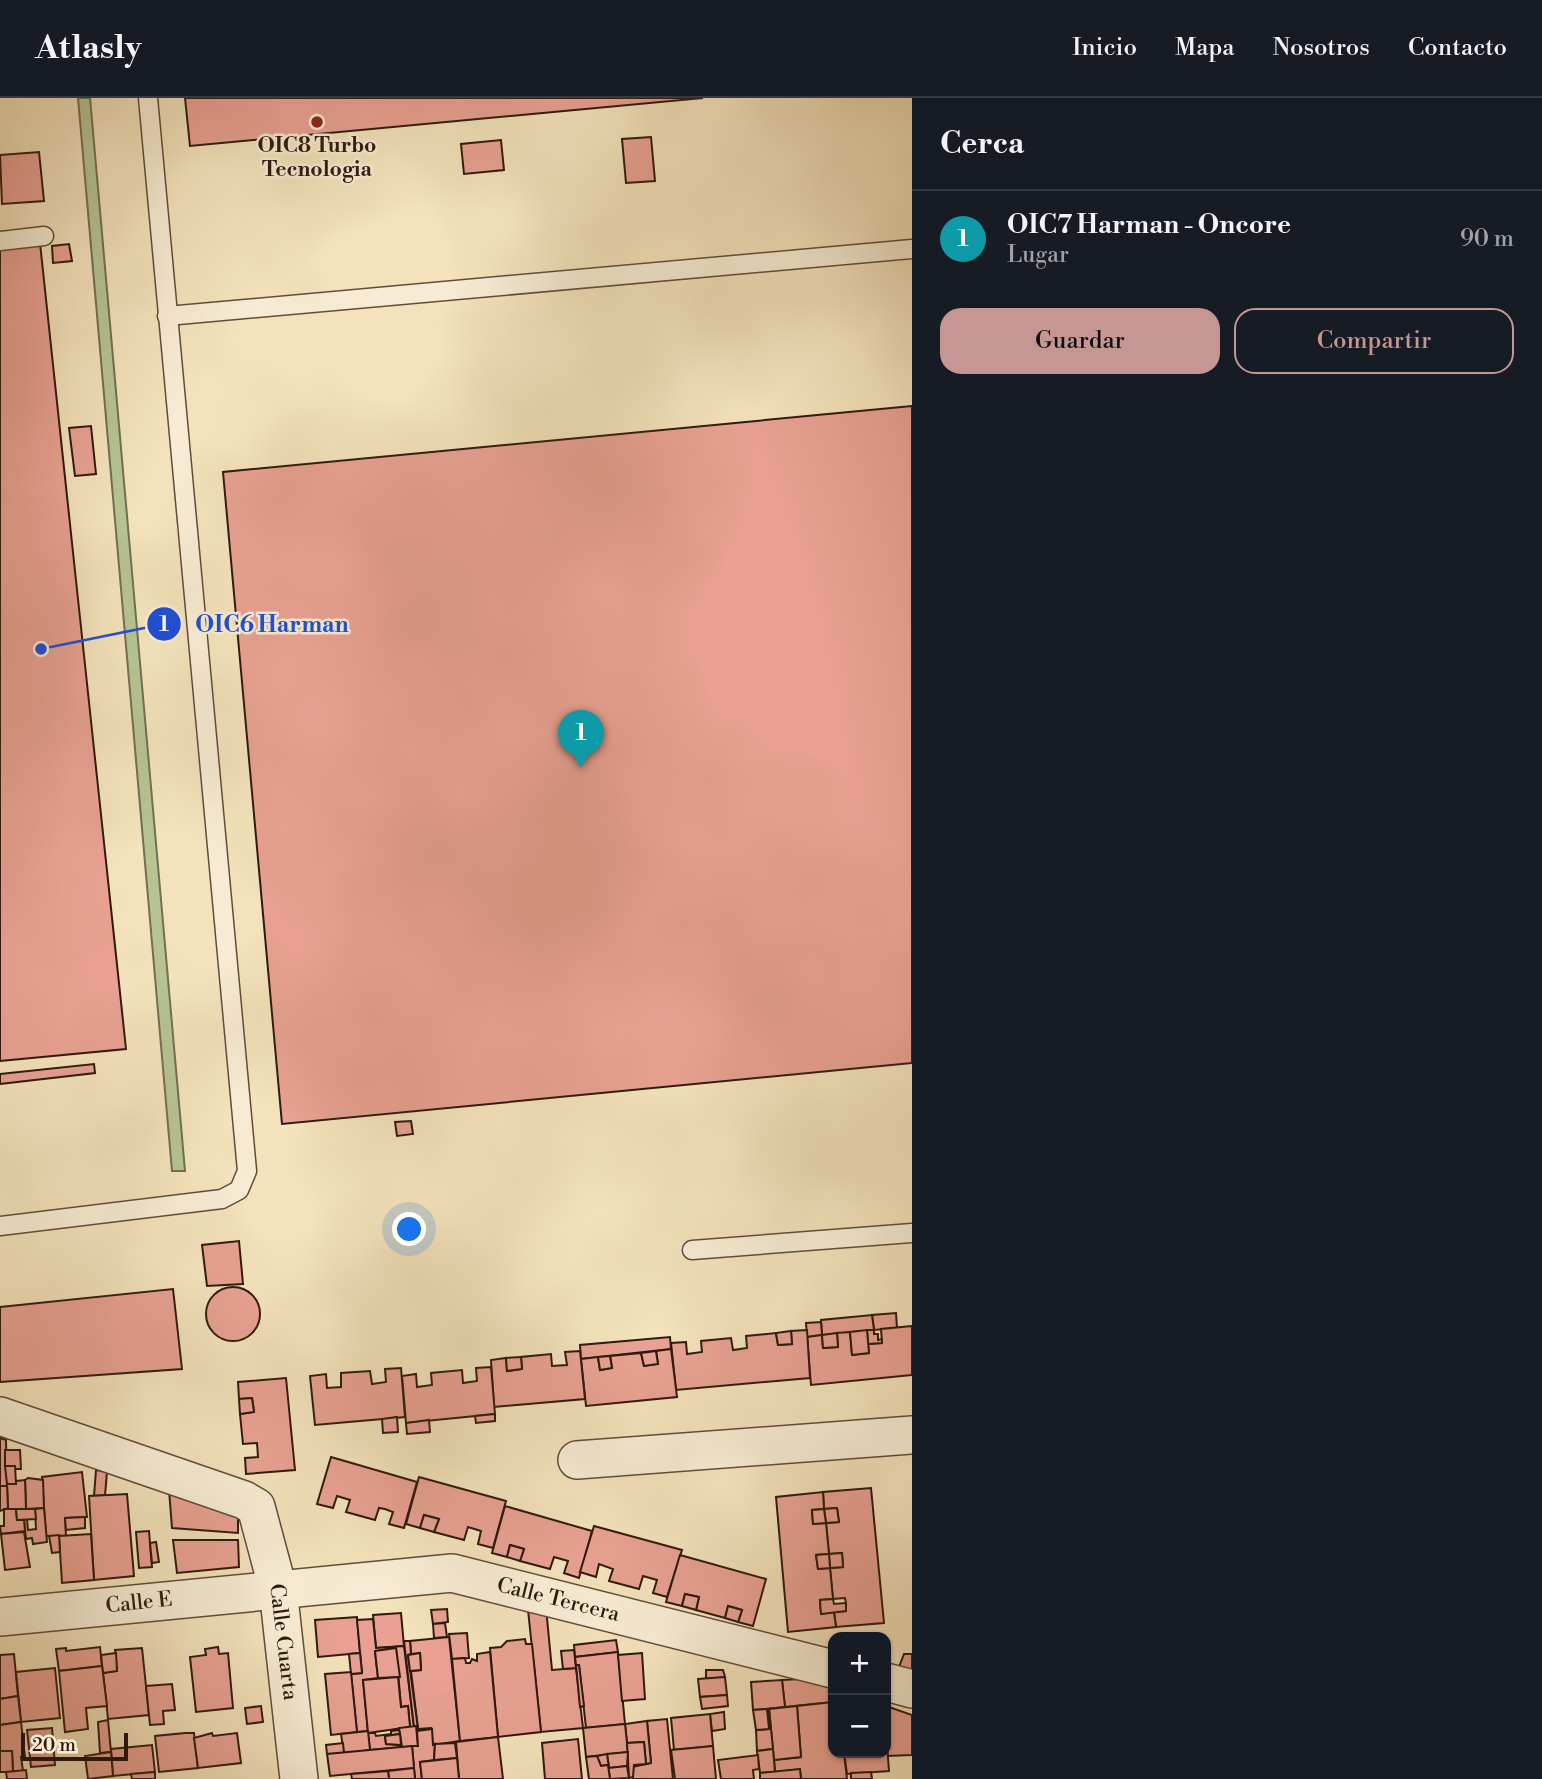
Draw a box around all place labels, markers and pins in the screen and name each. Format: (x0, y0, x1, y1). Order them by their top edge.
marker: OIC8 Turbo Tecnologia (309, 114, 325, 130)
place label: OIC8 Turbo Tecnologia (257, 133, 377, 183)
callout: OIC6 Harman (146, 602, 363, 646)
pin: 1 (558, 710, 604, 768)

